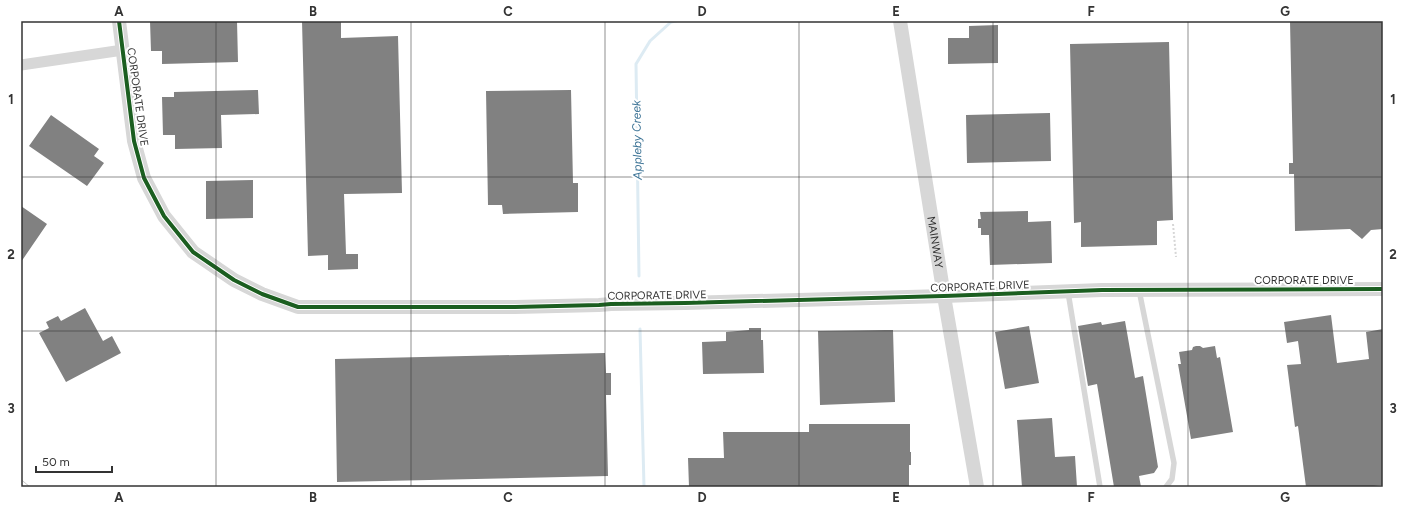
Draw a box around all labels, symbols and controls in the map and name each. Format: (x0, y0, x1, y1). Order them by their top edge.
text: A (114, 4, 124, 19)
text: B (309, 4, 317, 19)
text: C (503, 4, 513, 19)
text: D (697, 4, 707, 19)
text: E (892, 4, 900, 19)
text: F (1087, 4, 1095, 19)
text: G (1280, 4, 1290, 19)
street label: CORPORATE DRIVE (124, 47, 151, 147)
text: 1 (8, 92, 14, 107)
text: 1 (1390, 92, 1396, 107)
water label: Appleby Creek (629, 99, 645, 181)
street label: MAINWAY (924, 215, 946, 270)
text: 2 (7, 247, 15, 262)
text: 2 (1389, 247, 1397, 262)
street label: CORPORATE DRIVE (1254, 274, 1354, 287)
street label: CORPORATE DRIVE (930, 278, 1030, 295)
street label: CORPORATE DRIVE (607, 288, 707, 303)
text: 3 (7, 401, 15, 416)
text: 3 (1389, 401, 1397, 416)
scale bar (36, 448, 112, 474)
text: 50 m (42, 455, 70, 469)
text: A (114, 490, 124, 505)
text: B (309, 490, 317, 505)
text: C (503, 490, 513, 505)
text: D (697, 490, 707, 505)
text: E (892, 490, 900, 505)
text: F (1087, 490, 1095, 505)
text: G (1280, 490, 1290, 505)

